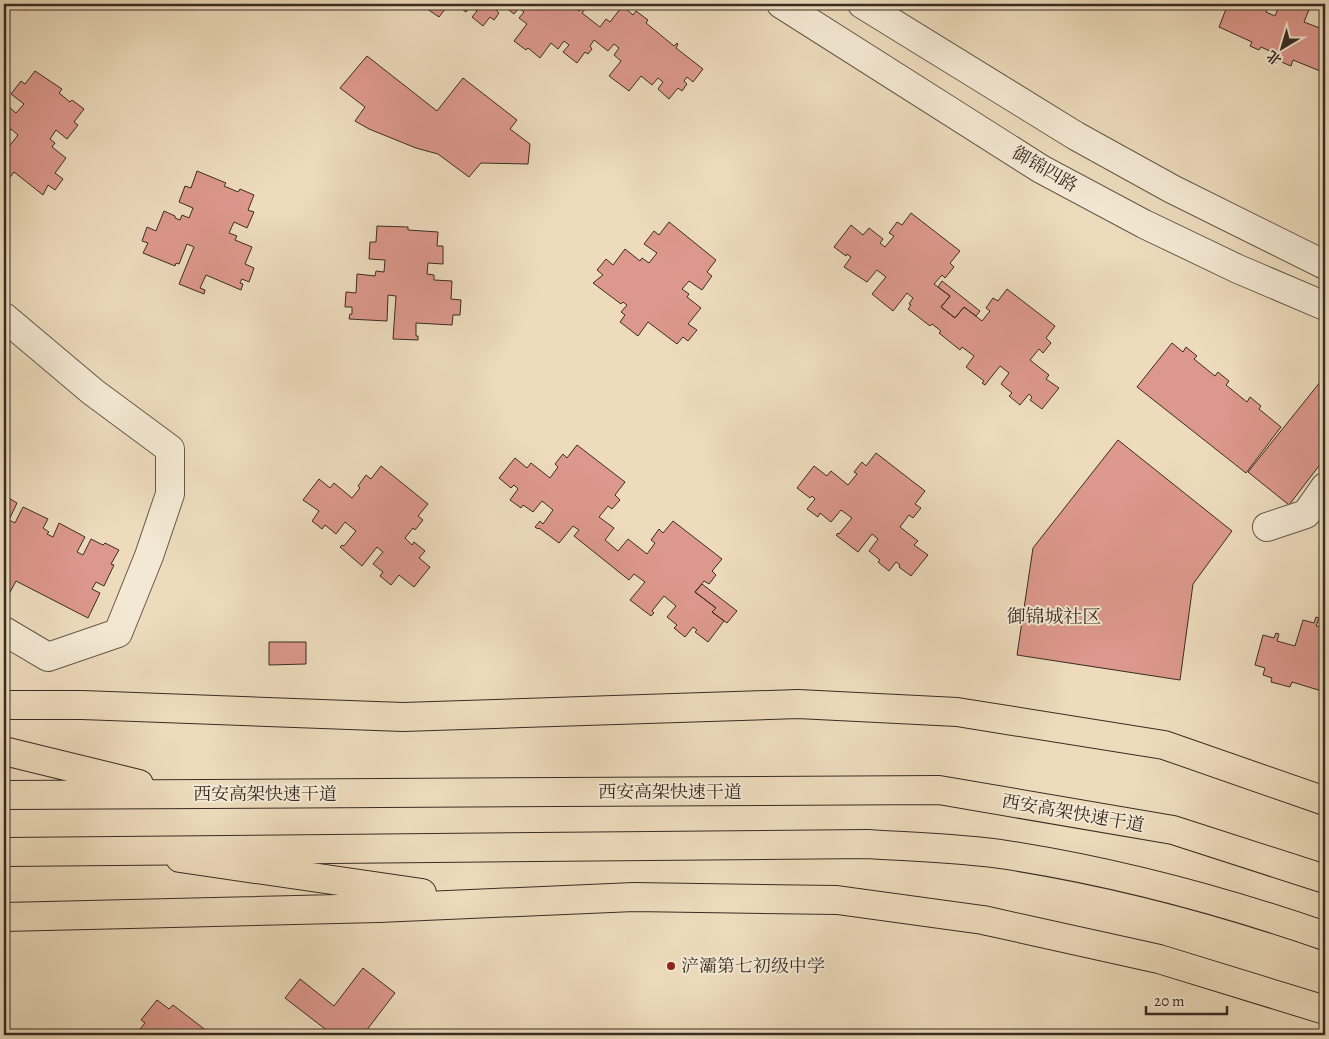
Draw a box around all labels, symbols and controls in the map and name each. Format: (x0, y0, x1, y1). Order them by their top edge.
north arrow (1256, 22, 1306, 72)
text: 北 (1263, 46, 1286, 70)
street label: 御锦四路 (1008, 141, 1082, 197)
district label: 御锦城社区 (1006, 604, 1102, 630)
street label: 西安高架快速干道 (598, 780, 742, 804)
street label: 西安高架快速干道 (193, 782, 337, 806)
street label: 西安高架快速干道 (1000, 789, 1146, 837)
place label: 浐灞第七初级中学 (681, 954, 825, 978)
marker: 浐灞第七初级中学 (665, 960, 677, 972)
scale bar (1146, 984, 1228, 1016)
text: 20 m (1154, 991, 1185, 1011)

